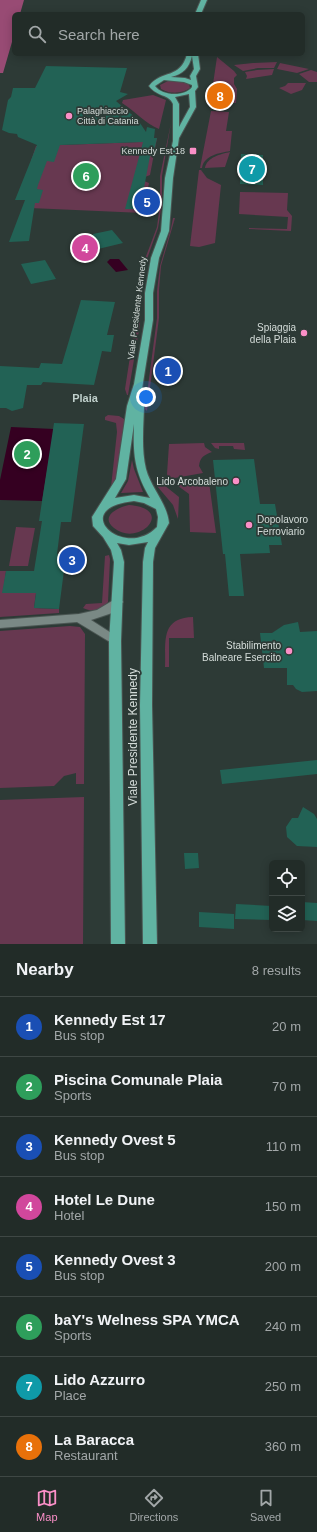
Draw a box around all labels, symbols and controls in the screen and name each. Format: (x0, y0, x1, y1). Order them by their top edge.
search box (12, 12, 305, 56)
icon: search (26, 23, 48, 45)
text: Search here (58, 26, 140, 43)
pin: 8 (207, 81, 233, 111)
place label: Palaghiaccio Città di Catania (77, 106, 139, 126)
marker: Palaghiaccio Città di Catania (64, 111, 74, 121)
place label: Kennedy Est 18 (121, 146, 185, 156)
marker: Kennedy Est 18 (188, 146, 198, 156)
pin: 7 (239, 154, 265, 184)
pin: 6 (73, 161, 99, 191)
pin: 5 (134, 187, 160, 217)
pin: 4 (72, 233, 98, 263)
street label: Viale Presidente Kennedy (126, 256, 148, 360)
place label: Spiaggia della Plaia (250, 322, 296, 345)
marker: Spiaggia della Plaia (299, 328, 309, 338)
pin: 1 (155, 356, 181, 386)
your location (136, 387, 156, 407)
district label: Plaia (72, 392, 99, 404)
pin: 2 (14, 439, 40, 469)
place label: Lido Arcobaleno (156, 476, 228, 487)
marker: Lido Arcobaleno (231, 476, 241, 486)
place label: Dopolavoro Ferroviario (257, 514, 309, 537)
marker: Dopolavoro Ferroviario (244, 520, 254, 530)
pin: 3 (59, 545, 85, 575)
place label: Stabilimento Balneare Esercito (202, 640, 281, 663)
marker: Stabilimento Balneare Esercito (284, 646, 294, 656)
street label: Viale Presidente Kennedy (126, 668, 140, 806)
map controls (269, 860, 305, 932)
button: locate (269, 860, 305, 896)
button: layers (269, 896, 305, 932)
text: Nearby (16, 960, 74, 979)
text: 8 results (252, 963, 301, 978)
text: Kennedy Est 17 (54, 1011, 166, 1028)
text: 1 (25, 1019, 33, 1034)
text: 20 m (272, 1019, 301, 1034)
text: Bus stop (54, 1028, 105, 1043)
text: Piscina Comunale Plaia (54, 1071, 222, 1088)
text: 2 (25, 1079, 33, 1094)
text: 70 m (272, 1079, 301, 1094)
text: Sports (54, 1088, 92, 1103)
text: Kennedy Ovest 5 (54, 1131, 176, 1148)
text: 3 (25, 1139, 33, 1154)
text: 110 m (266, 1139, 301, 1154)
text: Bus stop (54, 1148, 105, 1163)
text: Hotel Le Dune (54, 1191, 155, 1208)
text: 4 (25, 1199, 33, 1214)
text: 150 m (265, 1199, 301, 1214)
text: Hotel (54, 1208, 84, 1223)
text: Kennedy Ovest 3 (54, 1251, 176, 1268)
text: 5 (25, 1259, 33, 1274)
text: 200 m (265, 1259, 301, 1274)
text: Bus stop (54, 1268, 105, 1283)
text: baY's Welness SPA YMCA (54, 1311, 240, 1328)
text: 6 (25, 1319, 33, 1334)
text: 240 m (265, 1319, 301, 1334)
text: Sports (54, 1328, 92, 1343)
text: Lido Azzurro (54, 1371, 145, 1388)
text: 7 (25, 1379, 33, 1394)
text: 250 m (265, 1379, 301, 1394)
text: Place (54, 1388, 87, 1403)
text: La Baracca (54, 1431, 134, 1448)
text: 8 (25, 1439, 33, 1454)
text: 360 m (265, 1439, 301, 1454)
text: Restaurant (54, 1448, 118, 1463)
tab: Map (36, 1487, 58, 1523)
tab: Directions (129, 1487, 178, 1523)
tab: Saved (250, 1487, 281, 1523)

